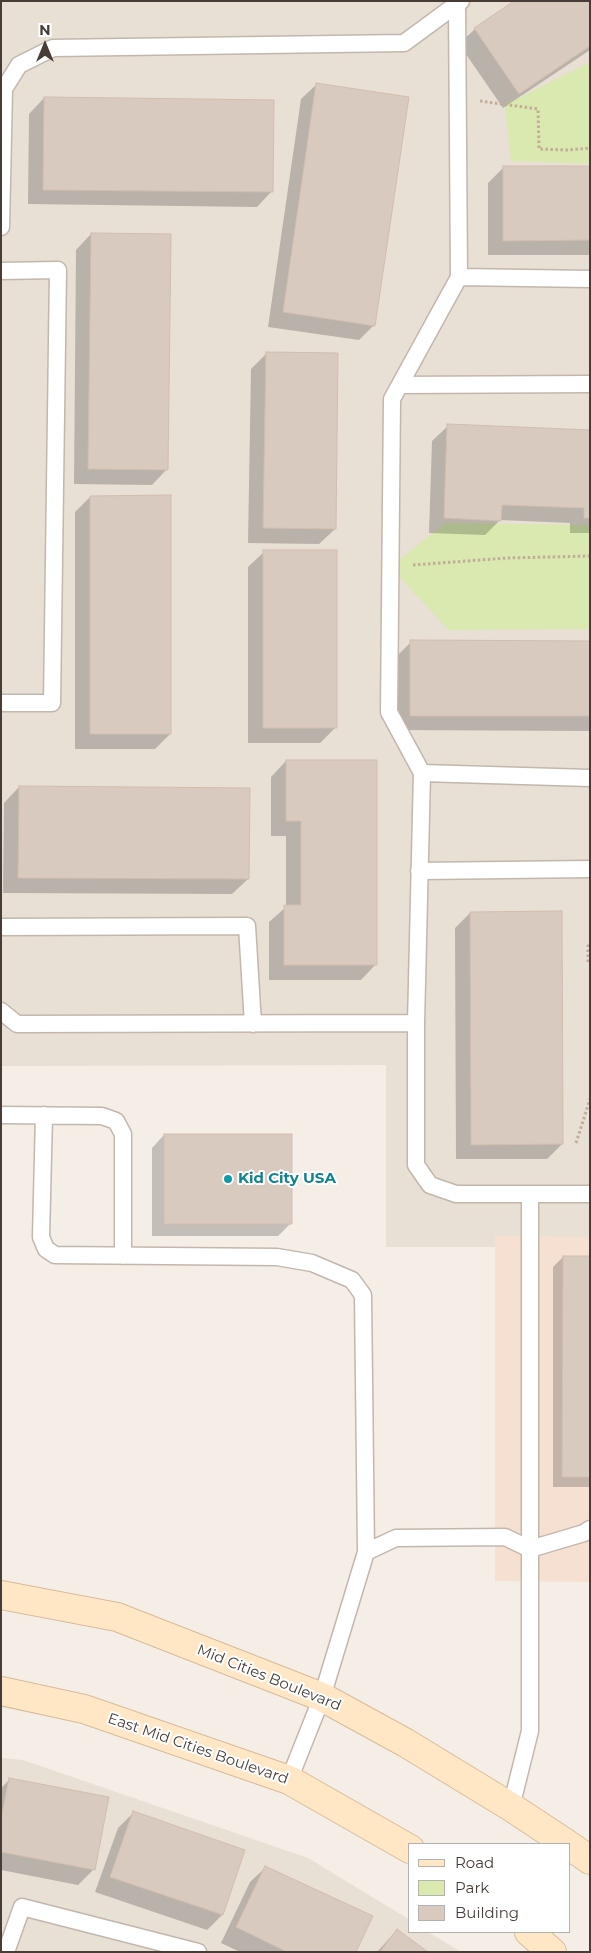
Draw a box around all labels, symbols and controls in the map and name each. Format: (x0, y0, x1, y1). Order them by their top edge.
north arrow (20, 20, 70, 70)
text: N (39, 21, 51, 39)
place label: Kid City USA (238, 1170, 336, 1188)
marker: Kid City USA (222, 1173, 234, 1185)
street label: Mid Cities Boulevard (194, 1641, 344, 1715)
street label: East Mid Cities Boulevard (105, 1710, 291, 1788)
legend (408, 1843, 571, 1933)
text: Road (455, 1853, 494, 1872)
text: Park (455, 1878, 489, 1897)
text: Building (455, 1903, 519, 1922)

